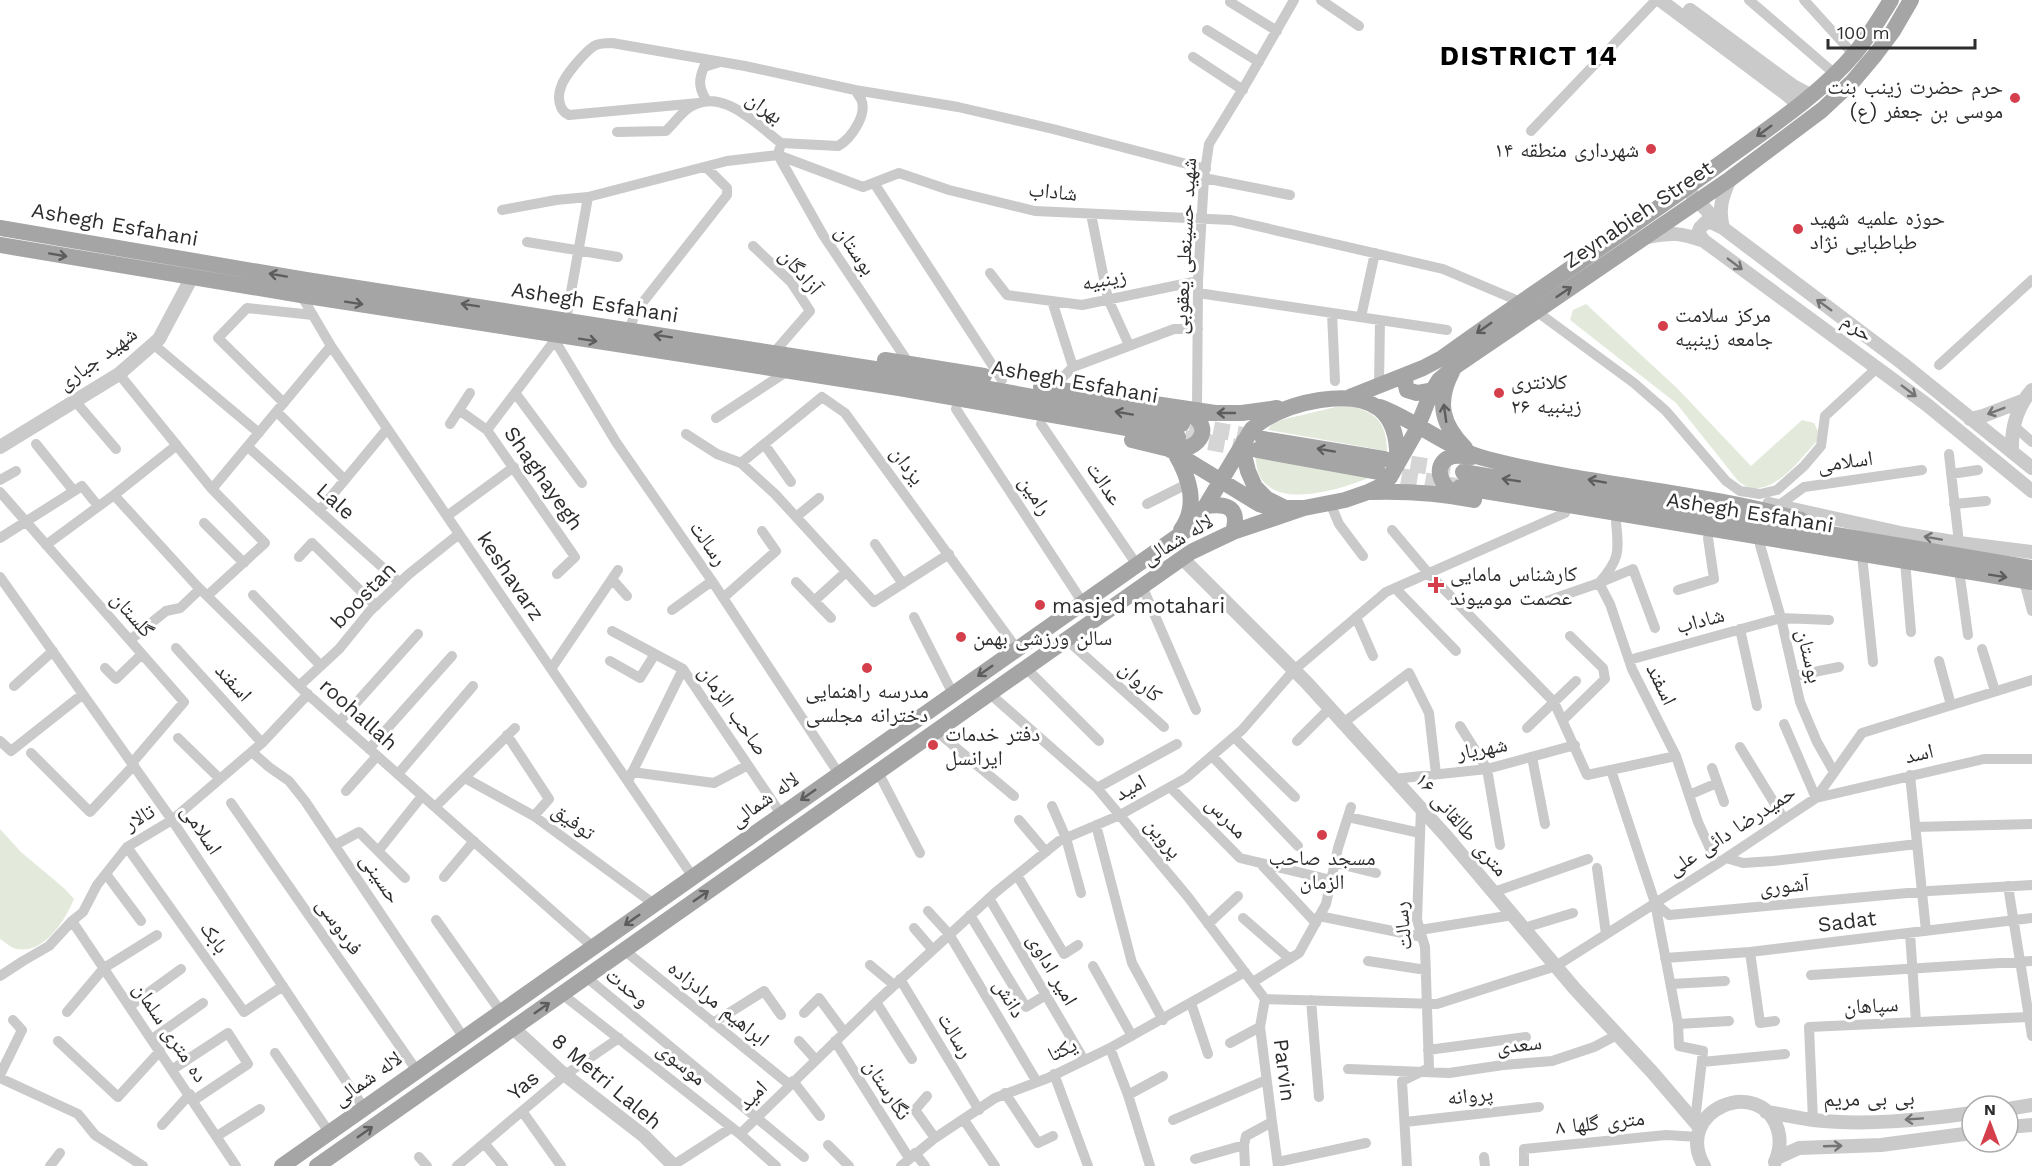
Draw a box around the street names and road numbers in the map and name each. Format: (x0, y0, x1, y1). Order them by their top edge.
street label: بهران (742, 85, 788, 129)
street label: Zeynabieh Street (1559, 155, 1717, 273)
street label: شهید حسینعلی یعقوبی (1167, 157, 1202, 335)
street label: شاداب (1027, 176, 1079, 206)
street label: Ashegh Esfahani (30, 197, 200, 251)
street label: بوستان (830, 220, 882, 280)
street label: آزادگان (774, 243, 828, 300)
street label: زینبیه (1080, 263, 1128, 295)
street label: Ashegh Esfahani (510, 276, 680, 328)
street label: حرم (1836, 307, 1878, 348)
street label: شهید جباری (52, 321, 142, 395)
street label: Ashegh Esfahani (990, 354, 1160, 408)
street label: Shaghayegh (499, 421, 589, 535)
street label: یزدان (886, 441, 930, 489)
street label: اسلامی (1816, 445, 1874, 478)
street label: عدالت (1081, 456, 1129, 510)
street label: رامین (1013, 470, 1058, 520)
street label: Lale (312, 477, 360, 525)
street label: Ashegh Esfahani (1665, 486, 1835, 538)
street label: لاله شمالی (1137, 508, 1218, 571)
street label: رسالت (685, 516, 733, 570)
street label: keshavarz (472, 527, 550, 625)
street label: boostan (325, 556, 401, 634)
street label: گلستان (106, 586, 160, 642)
street label: شاداب (1673, 602, 1727, 638)
street label: بوستان (1792, 627, 1828, 685)
street label: کاروان (1114, 655, 1168, 707)
street label: اسفند (210, 658, 258, 706)
street label: اسفند (1641, 659, 1683, 709)
street label: صاحب الزمان (694, 660, 774, 760)
street label: roohallah (315, 673, 403, 755)
street label: شهریار (1454, 731, 1509, 765)
street label: اسد (1902, 738, 1936, 768)
street label: لاله شمالی (725, 766, 804, 833)
street label: ۱۶ متری طالقانی (1409, 767, 1514, 882)
street label: امید (1110, 768, 1150, 806)
street label: حمیدرضا دائی علی (1662, 779, 1800, 882)
street label: مدرس (1200, 791, 1253, 844)
street label: توفیق (547, 797, 600, 846)
street label: تالار (118, 798, 159, 836)
street label: اسلامی (175, 799, 228, 860)
street label: پروین (1139, 813, 1188, 864)
street label: حسینی (354, 848, 407, 909)
street label: آشوری (1758, 870, 1811, 900)
street label: فردوسی (311, 893, 369, 960)
street label: رسالت (1387, 900, 1417, 952)
street label: Sadat (1816, 905, 1878, 937)
street label: بابک (195, 916, 235, 958)
street label: امیر اداوی (1022, 928, 1084, 1010)
street label: ابراهیم مرادزاده (662, 955, 775, 1053)
street label: وحدت (601, 962, 655, 1012)
street label: دانش (988, 974, 1031, 1022)
street label: ده متری سلمان (128, 977, 214, 1087)
street label: سپاهان (1843, 991, 1899, 1019)
street label: رسالت (933, 1008, 979, 1062)
street label: 8 Metri Laleh (547, 1028, 667, 1134)
street label: سعدی (1495, 1029, 1543, 1059)
street label: یکتا (1043, 1031, 1081, 1067)
street label: موسوی (652, 1036, 712, 1090)
street label: Parvin (1269, 1037, 1301, 1103)
street label: لاله شمالی (328, 1045, 407, 1112)
street label: نگارستان (859, 1054, 917, 1124)
street label: Yas (502, 1065, 544, 1105)
street label: امید (732, 1075, 772, 1115)
street label: پروانه (1446, 1080, 1494, 1110)
street label: بی بی مریم (1823, 1085, 1915, 1113)
street label: ۸ متری گلها (1554, 1105, 1646, 1139)

